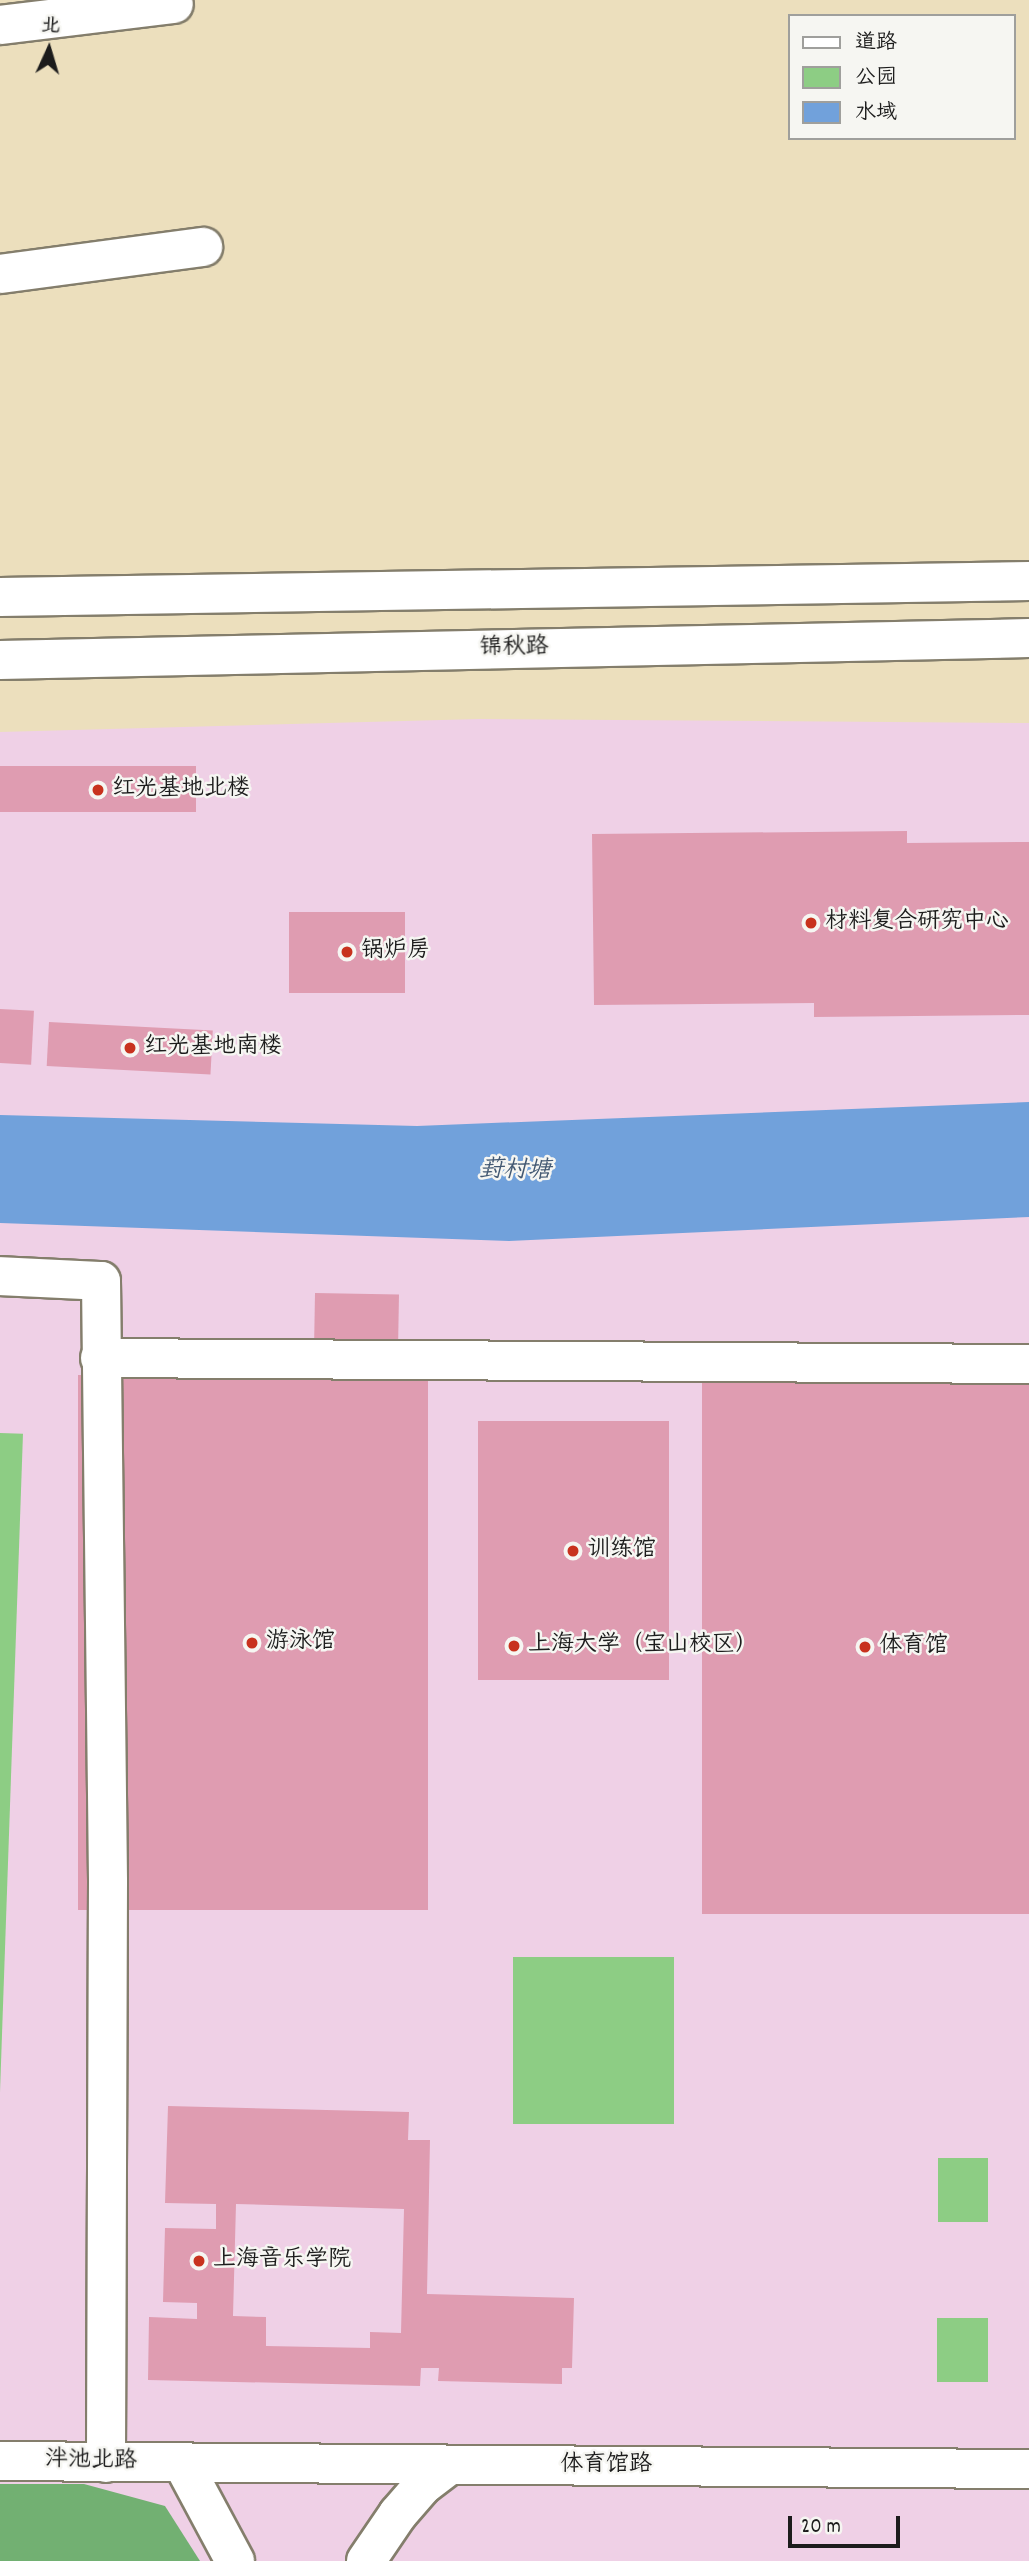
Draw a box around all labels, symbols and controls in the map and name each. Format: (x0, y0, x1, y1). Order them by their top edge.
text: 北 (40, 13, 61, 42)
north arrow (14, 14, 84, 84)
legend (788, 14, 1015, 140)
text: 道路 (855, 29, 897, 59)
text: 公园 (855, 64, 897, 94)
text: 水域 (855, 99, 897, 129)
street label: 锦秋路 (479, 635, 549, 663)
place label: 红光基地北楼 (112, 776, 250, 804)
marker: 红光基地北楼 (90, 782, 106, 798)
place label: 材料复合研究中心 (825, 909, 1009, 937)
marker: 材料复合研究中心 (803, 915, 819, 931)
place label: 锅炉房 (361, 938, 430, 966)
marker: 锅炉房 (339, 944, 355, 960)
place label: 红光基地南楼 (144, 1034, 282, 1062)
marker: 红光基地南楼 (122, 1040, 138, 1056)
water label: 葑村塘 (479, 1157, 551, 1187)
place label: 训练馆 (587, 1537, 656, 1565)
marker: 训练馆 (565, 1543, 581, 1559)
place label: 游泳馆 (266, 1629, 335, 1657)
place label: 上海大学（宝山校区） (528, 1632, 758, 1660)
place label: 体育馆 (879, 1633, 948, 1661)
marker: 游泳馆 (244, 1635, 260, 1651)
marker: 上海大学（宝山校区） (506, 1638, 522, 1654)
marker: 体育馆 (857, 1639, 873, 1655)
place label: 上海音乐学院 (213, 2247, 351, 2275)
marker: 上海音乐学院 (191, 2253, 207, 2269)
street label: 泮池北路 (45, 2447, 137, 2477)
street label: 体育馆路 (560, 2452, 652, 2480)
scale bar (791, 2502, 903, 2546)
text: 20 m (801, 2513, 841, 2543)

